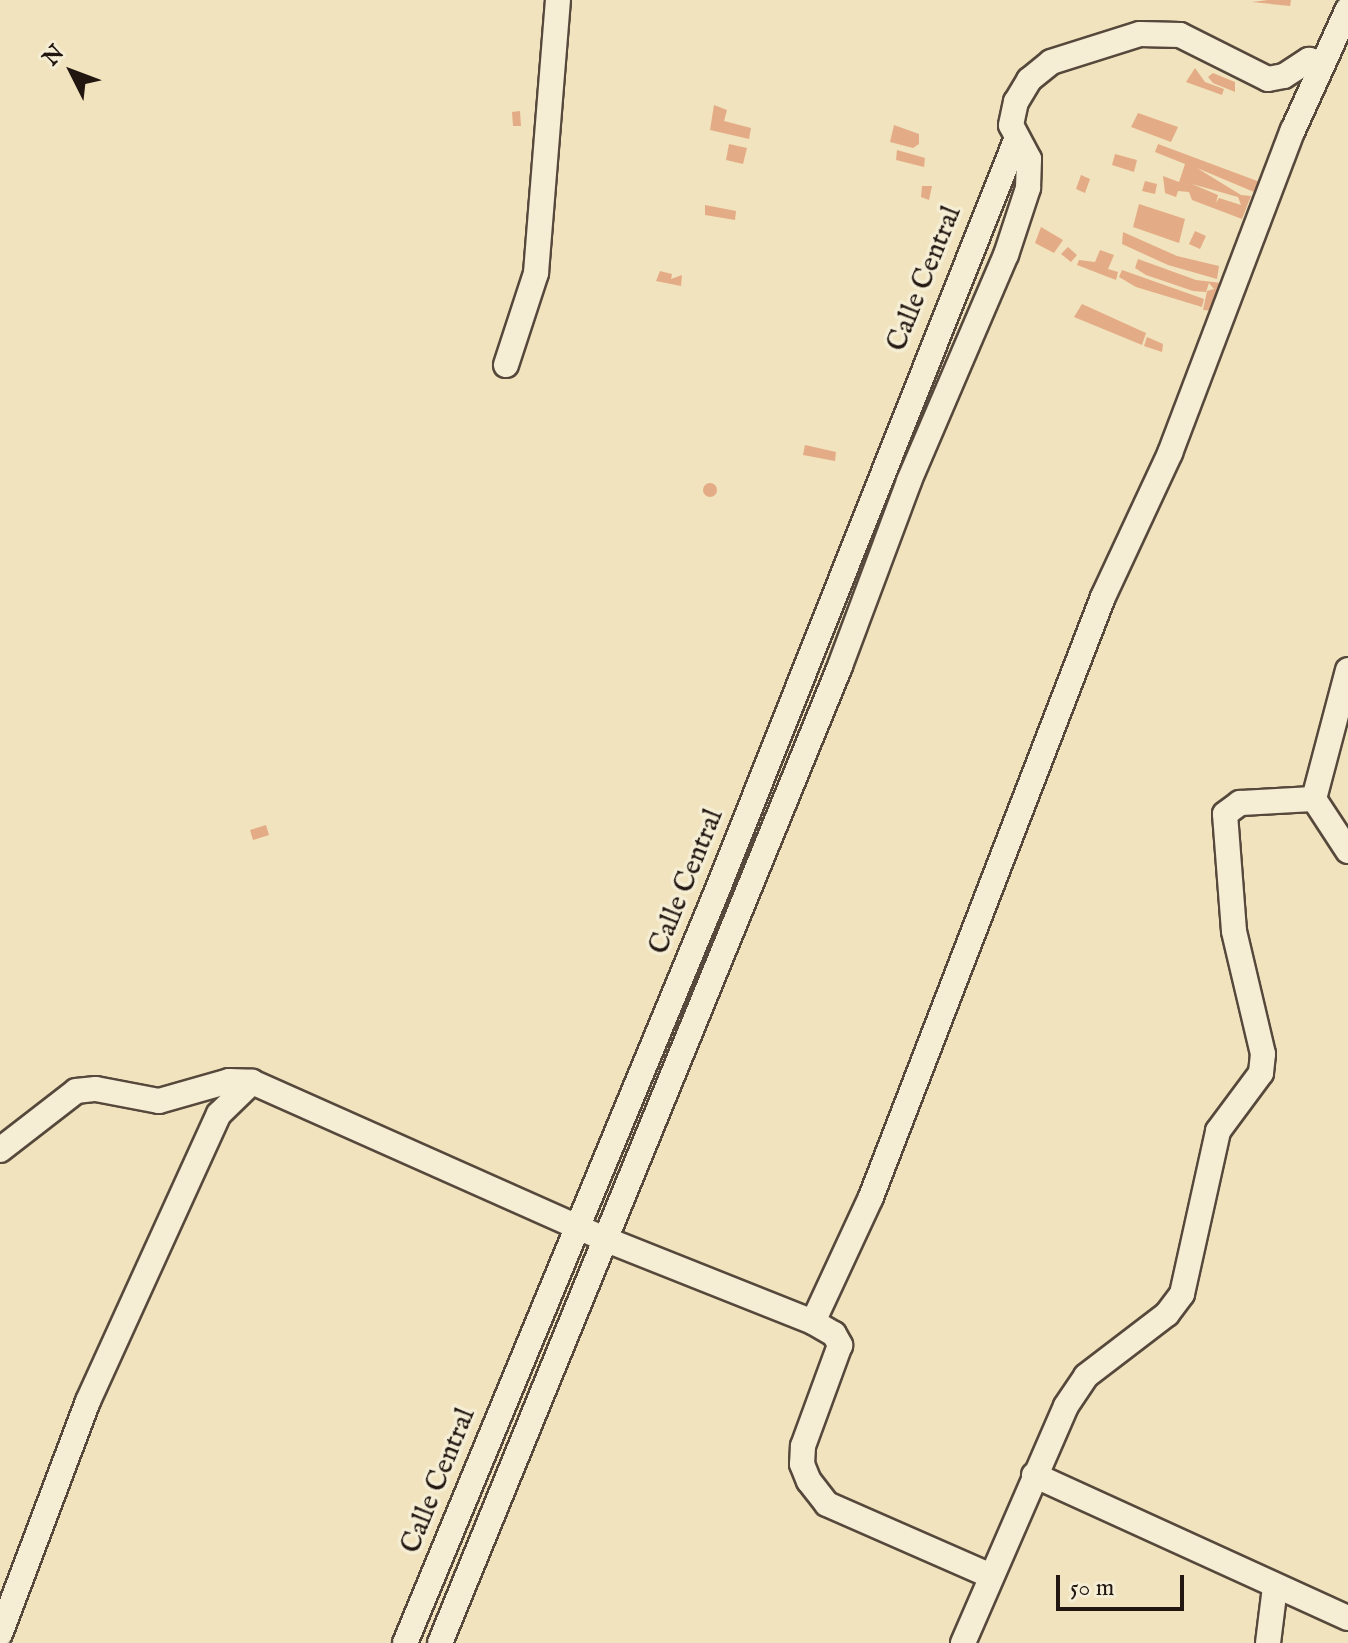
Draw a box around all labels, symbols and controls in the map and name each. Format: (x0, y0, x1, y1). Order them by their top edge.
north arrow (32, 32, 112, 112)
text: N (37, 40, 71, 72)
street label: Calle Central (881, 201, 969, 357)
street label: Calle Central (643, 804, 731, 960)
street label: Calle Central (395, 1403, 483, 1559)
scale bar (1060, 1559, 1188, 1609)
text: 50 m (1070, 1573, 1114, 1604)

